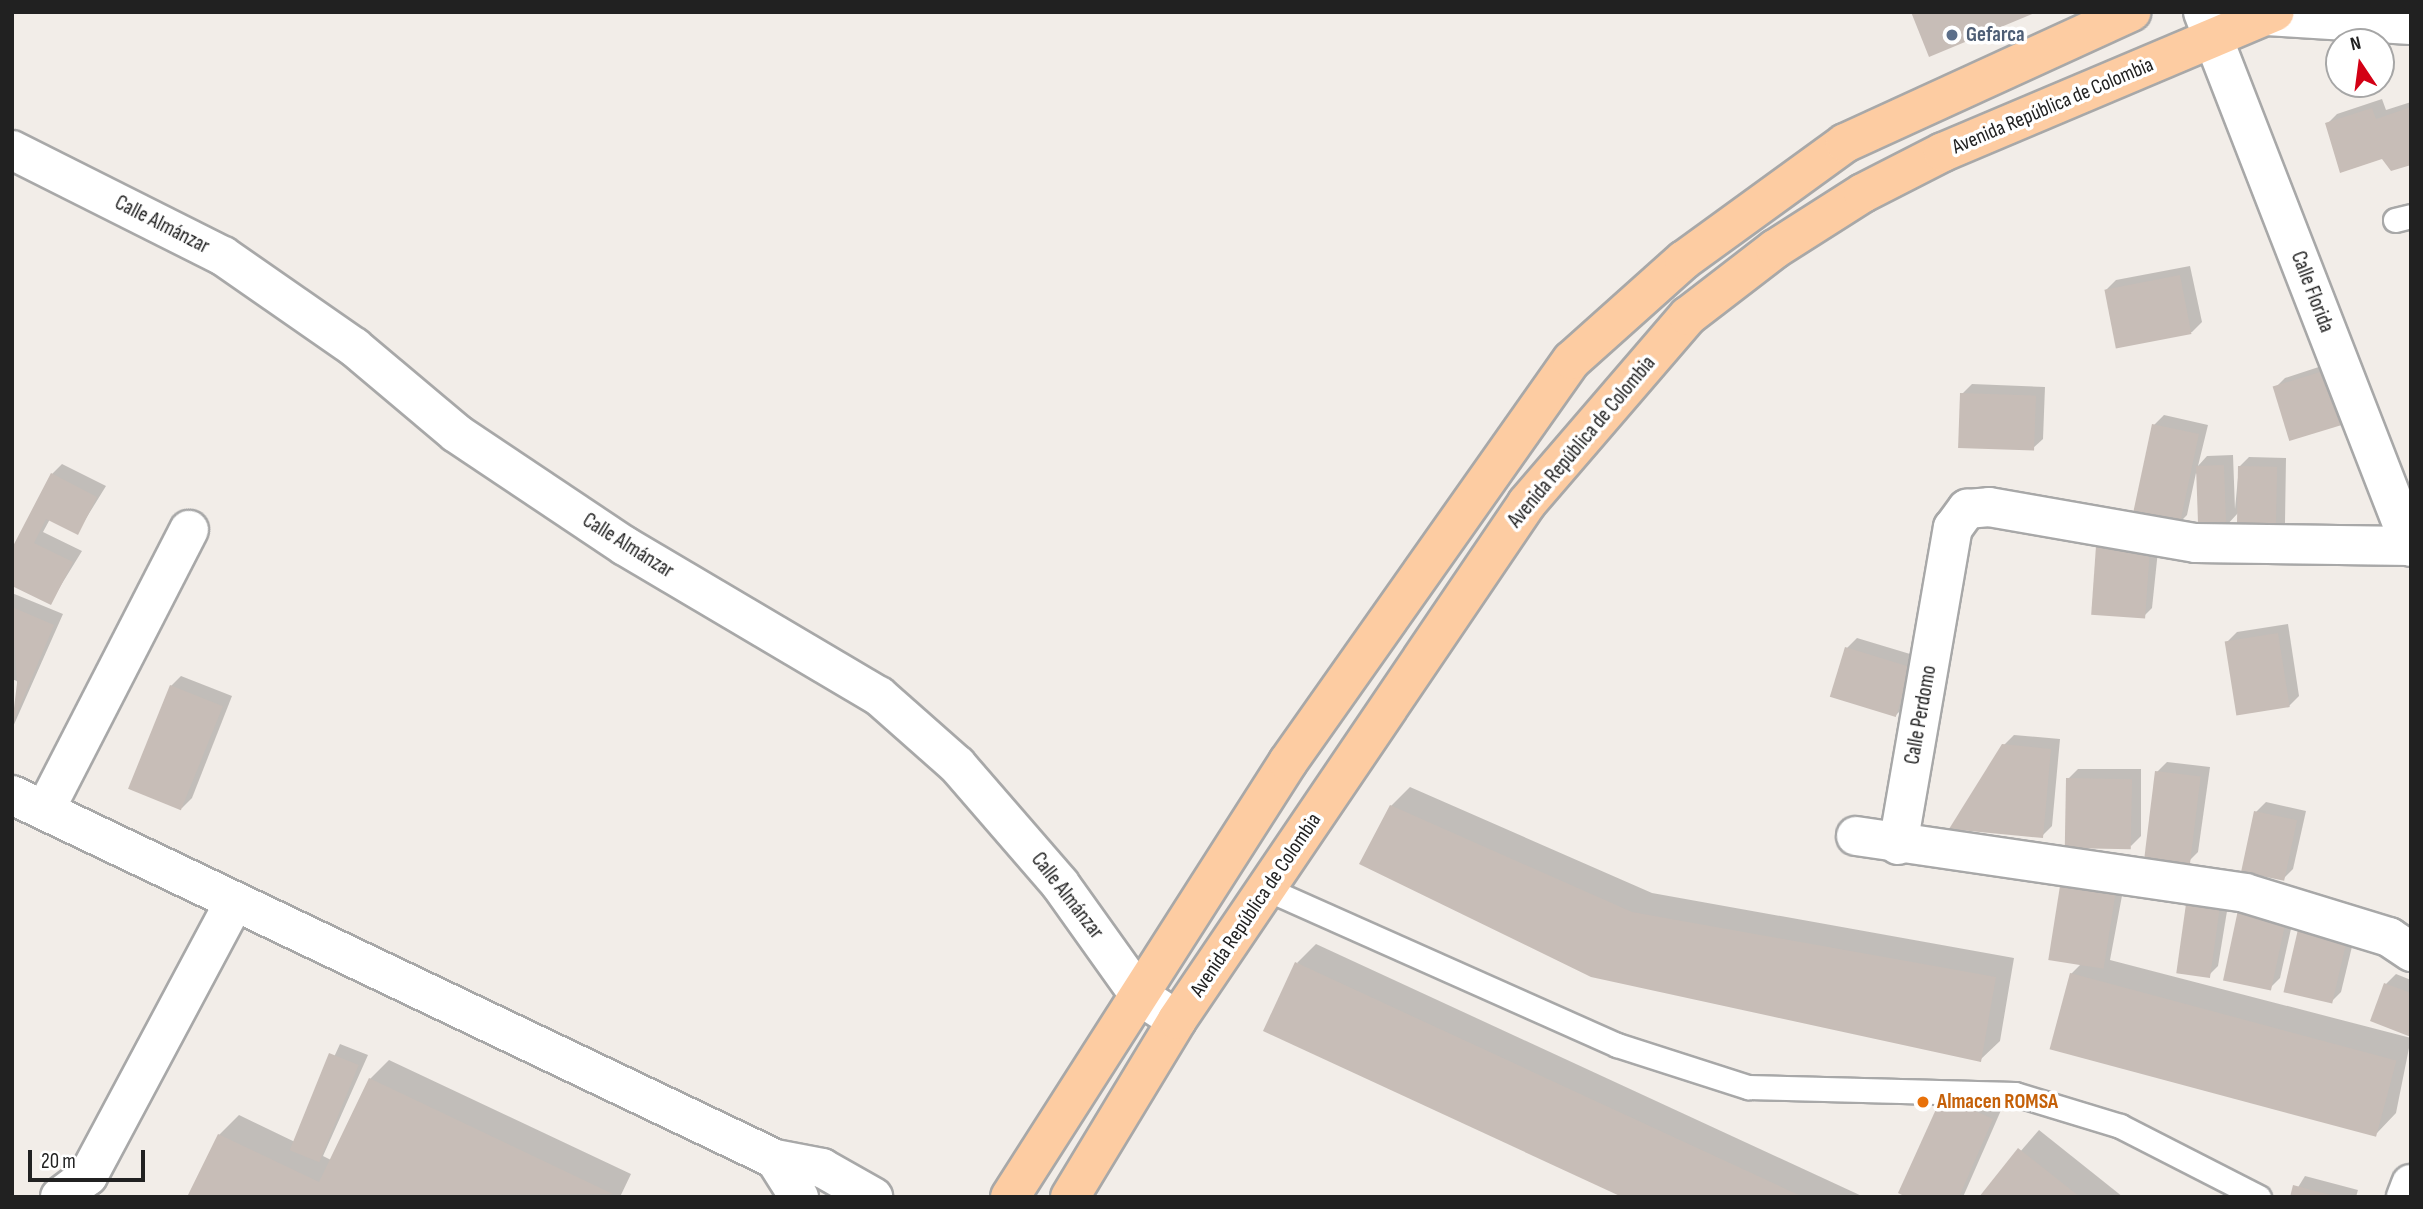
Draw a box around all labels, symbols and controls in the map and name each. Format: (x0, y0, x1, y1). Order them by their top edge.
place label: Gefarca (1966, 22, 2024, 48)
marker: Gefarca (1944, 27, 1960, 43)
north arrow (2325, 28, 2395, 98)
text: N (2348, 32, 2363, 56)
street label: Avenida República de Colombia (1949, 52, 2157, 160)
street label: Calle Almánzar (110, 190, 214, 260)
street label: Calle Florida (2285, 248, 2339, 336)
street label: Avenida República de Colombia (1503, 351, 1661, 533)
street label: Calle Almánzar (578, 508, 678, 584)
street label: Calle Perdomo (1900, 663, 1942, 767)
street label: Avenida República de Colombia (1185, 808, 1327, 1002)
street label: Calle Almánzar (1025, 848, 1109, 944)
place label: Almacen ROMSA (1937, 1089, 2058, 1115)
marker: Almacen ROMSA (1915, 1094, 1931, 1110)
scale bar (32, 1136, 149, 1180)
text: 20 m (41, 1149, 76, 1174)

